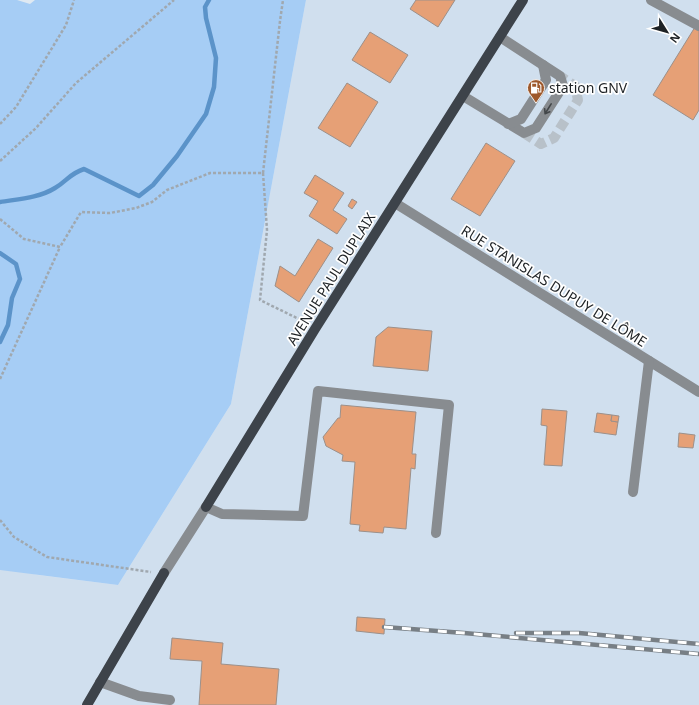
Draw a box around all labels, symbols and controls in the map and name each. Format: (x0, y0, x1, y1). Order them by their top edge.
north arrow (647, 12, 687, 52)
text: N (667, 30, 684, 46)
fuel station icon: station GNV (526, 78, 546, 103)
place label: station GNV (549, 78, 628, 97)
one-way arrow (544, 103, 552, 115)
street label: AVENUE PAUL DUPLAIX (282, 208, 380, 349)
street label: RUE STANISLAS DUPUY DE LÔME (458, 220, 651, 351)

